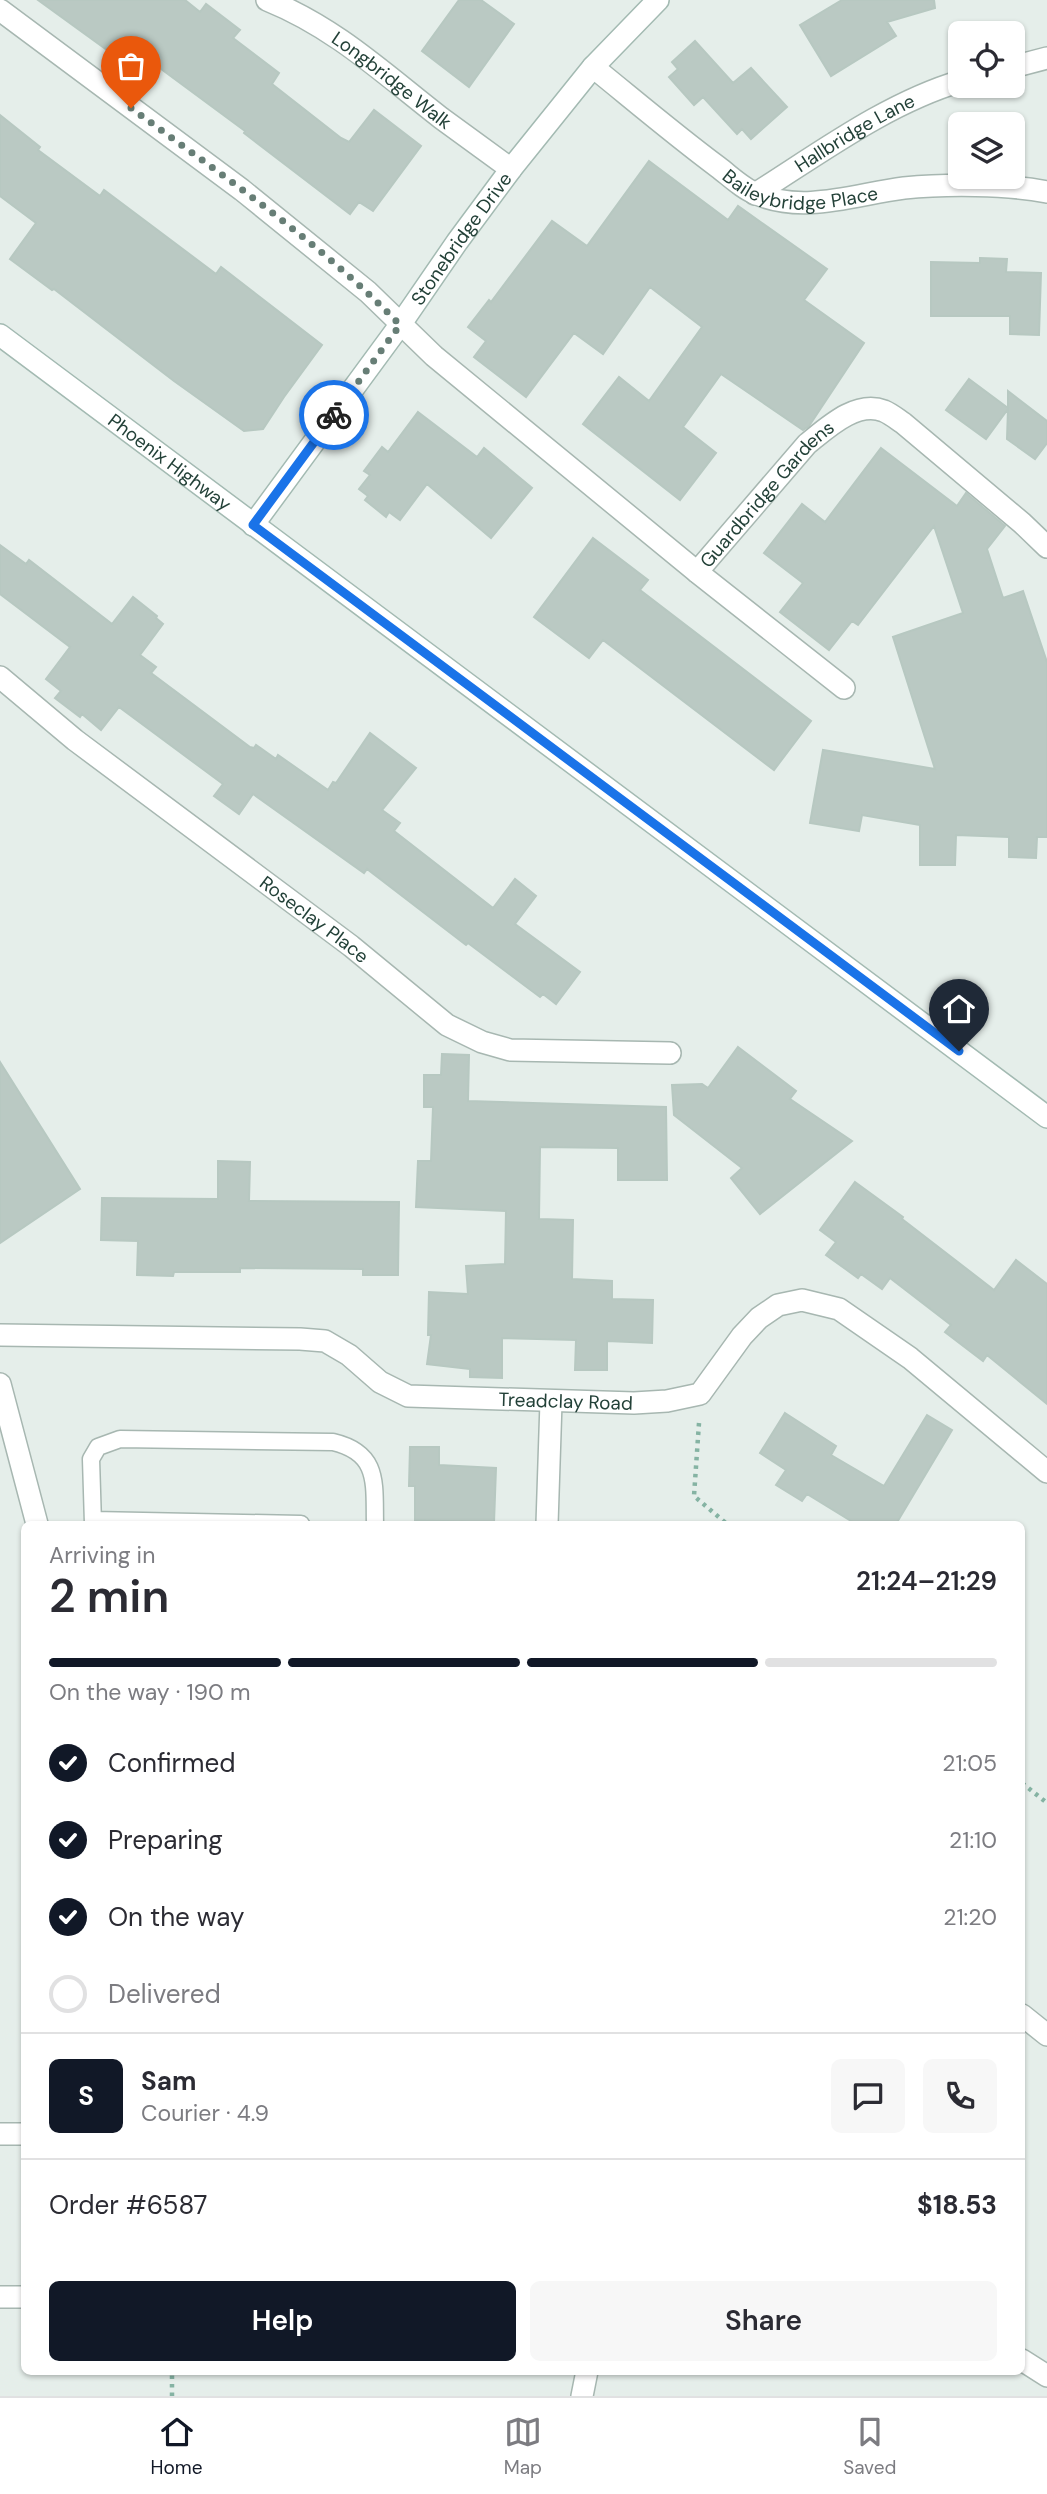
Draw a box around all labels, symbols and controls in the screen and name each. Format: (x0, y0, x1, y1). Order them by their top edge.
map controls (948, 21, 1025, 189)
button: locate (948, 21, 1025, 98)
street label: Longbridge Walk (327, 26, 457, 135)
pin (101, 36, 161, 108)
icon: bag (112, 47, 150, 85)
street label: Hallbridge Lane (790, 88, 919, 178)
button: layers (948, 112, 1025, 189)
street label: Baileybridge Place (717, 164, 880, 216)
street label: Stonebridge Drive (405, 167, 517, 310)
courier (299, 380, 369, 450)
icon: bike (315, 396, 353, 434)
street label: Phoenix Highway (103, 408, 237, 517)
street label: Guardbridge Gardens (694, 415, 839, 573)
street label: Roseclay Place (255, 870, 374, 969)
pin (929, 979, 989, 1051)
icon: home (940, 990, 978, 1028)
street label: Treadclay Road (498, 1387, 633, 1416)
text: Arriving in (49, 1540, 155, 1570)
text: 21:24–21:29 (856, 1564, 997, 1598)
text: 2 min (49, 1566, 169, 1626)
text: On the way · 190 m (49, 1677, 250, 1707)
icon: check (49, 1744, 87, 1782)
text: Confirmed (108, 1746, 235, 1780)
text: 21:05 (942, 1748, 997, 1778)
icon: check (49, 1821, 87, 1859)
text: Preparing (108, 1823, 223, 1857)
text: 21:10 (949, 1825, 997, 1855)
icon: check (49, 1898, 87, 1936)
text: On the way (108, 1900, 244, 1934)
text: 21:20 (943, 1902, 997, 1932)
text: Delivered (108, 1977, 221, 2011)
button: chat (831, 2059, 905, 2133)
button: phone (923, 2059, 997, 2133)
text: Sam (141, 2064, 196, 2098)
text: S (78, 2079, 94, 2113)
text: Courier · 4.9 (141, 2098, 269, 2128)
text: Order #6587 (49, 2188, 207, 2222)
text: $18.53 (917, 2188, 997, 2222)
button: Help (49, 2281, 516, 2361)
button: Share (530, 2281, 997, 2361)
tab: Home (151, 2413, 203, 2480)
tab: Map (504, 2413, 542, 2480)
tab: Saved (843, 2413, 896, 2480)

